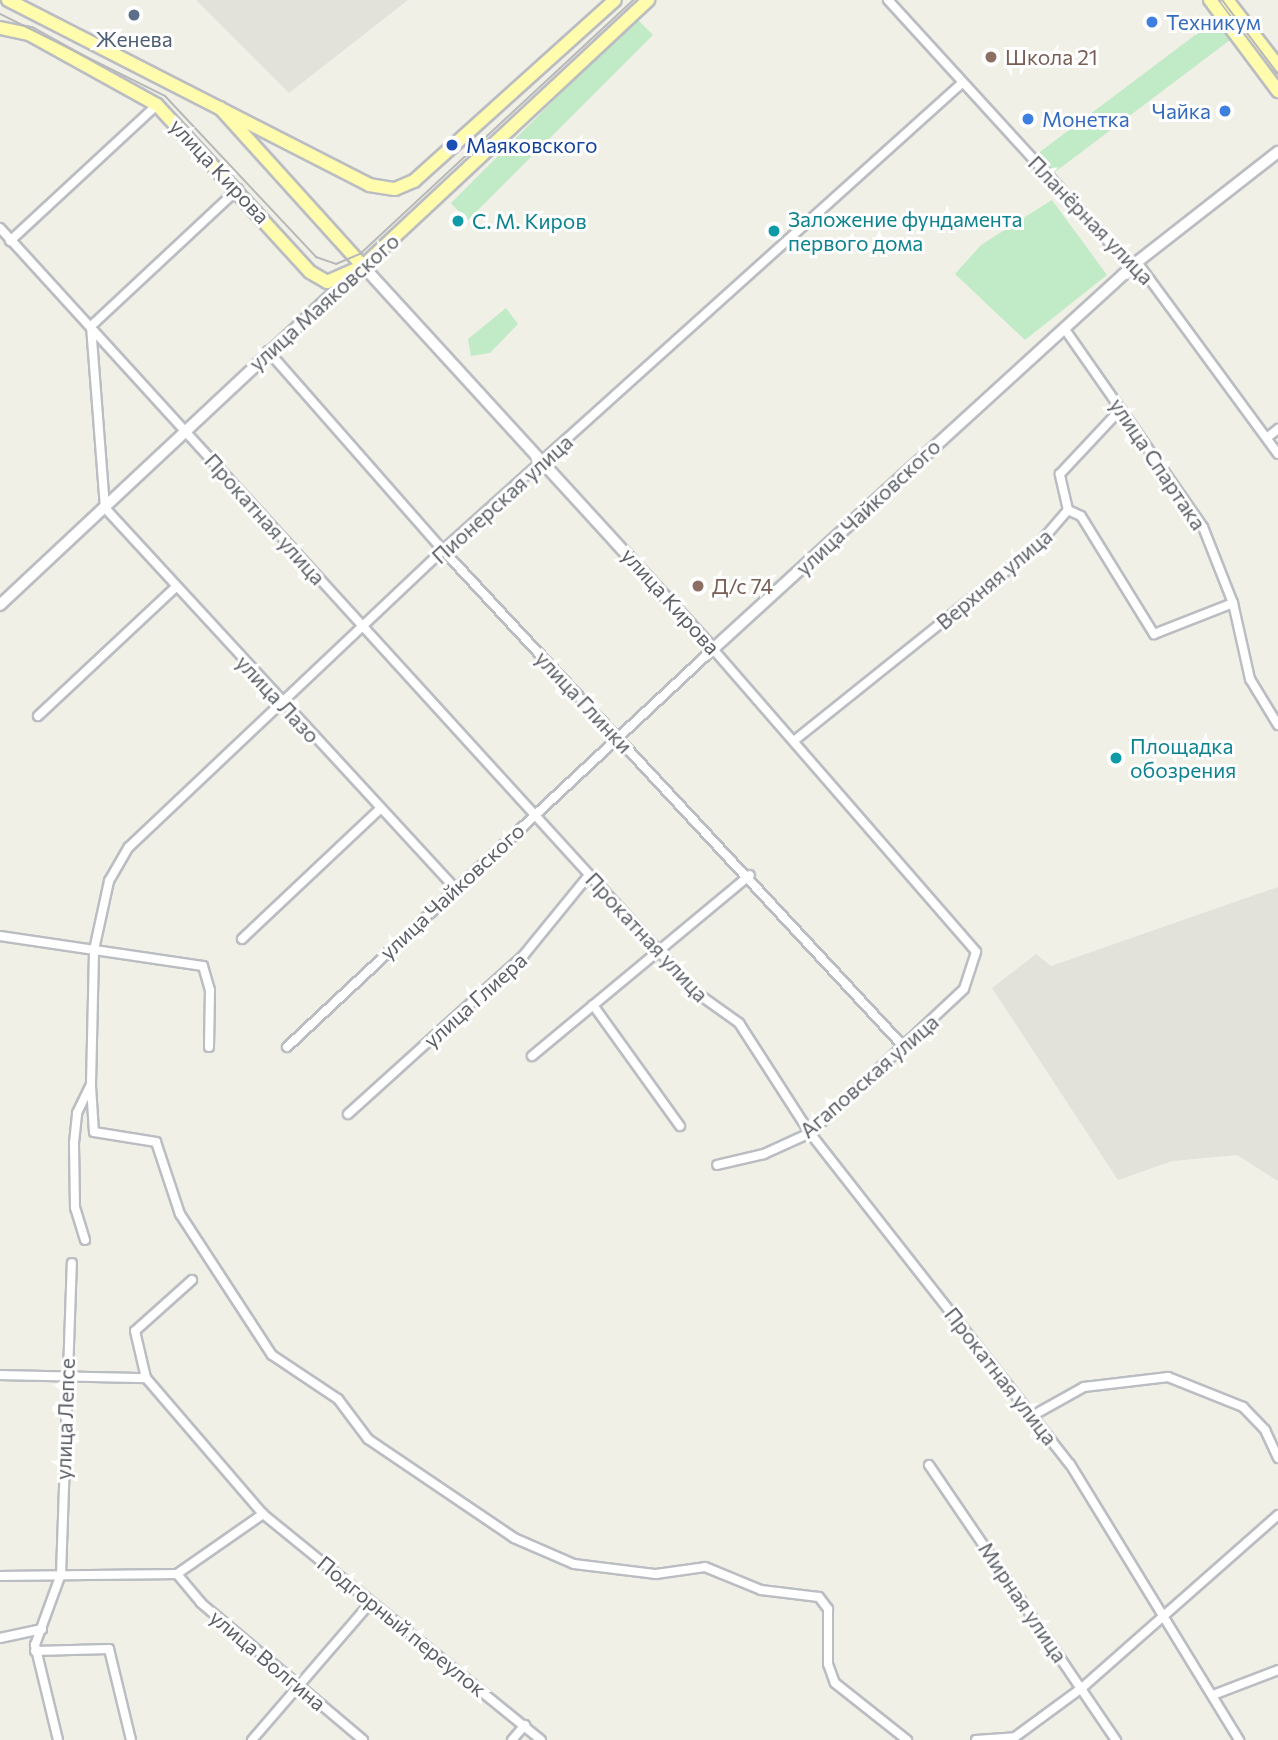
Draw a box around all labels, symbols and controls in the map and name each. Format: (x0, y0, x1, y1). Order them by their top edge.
marker: Женева (126, 7, 142, 23)
place label: Техникум (1166, 9, 1261, 35)
marker: Техникум (1144, 14, 1160, 30)
place label: Женева (95, 26, 173, 52)
place label: Школа 21 (1005, 44, 1098, 70)
marker: Школа 21 (983, 49, 999, 65)
place label: Чайка (1152, 98, 1211, 124)
marker: Чайка (1217, 103, 1233, 119)
place label: Монетка (1042, 106, 1130, 132)
marker: Монетка (1020, 111, 1036, 127)
street label: улица Кирова (165, 113, 275, 229)
place label: Маяковского (466, 132, 598, 158)
marker: Маяковского (444, 137, 460, 153)
street label: Планёрная улица (1023, 150, 1159, 290)
place label: Заложение фундамента первого дома (788, 206, 1022, 256)
place label: С. М. Киров (472, 208, 587, 234)
marker: С. М. Киров (450, 213, 466, 229)
marker: Заложение фундамента первого дома (766, 223, 782, 239)
street label: улица Маяковского (244, 228, 404, 376)
street label: улица Спартака (1105, 393, 1211, 535)
street label: Пионерская улица (426, 429, 578, 569)
street label: улица Чайковского (791, 434, 945, 580)
street label: Прокатная улица (199, 448, 331, 590)
street label: Верхняя улица (931, 523, 1057, 635)
street label: улица Кирова (617, 543, 725, 659)
place label: Д/с 74 (712, 573, 773, 599)
marker: Д/с 74 (690, 578, 706, 594)
street label: улица Глинки (530, 646, 638, 758)
street label: улица Лазо (231, 650, 325, 748)
place label: Площадка обозрения (1130, 733, 1236, 783)
marker: Площадка обозрения (1108, 750, 1124, 766)
street label: улица Чайковского (375, 818, 529, 964)
street label: Прокатная улица (581, 867, 713, 1007)
street label: улица Глиера (418, 947, 532, 1053)
street label: Агаповская улица (795, 1009, 943, 1143)
street label: Прокатная улица (939, 1302, 1063, 1450)
street label: улица Лепсе (50, 1358, 80, 1480)
street label: Мирная улица (973, 1537, 1073, 1667)
street label: Подгорный переулок (313, 1550, 491, 1702)
street label: улица Волгина (205, 1604, 331, 1716)

